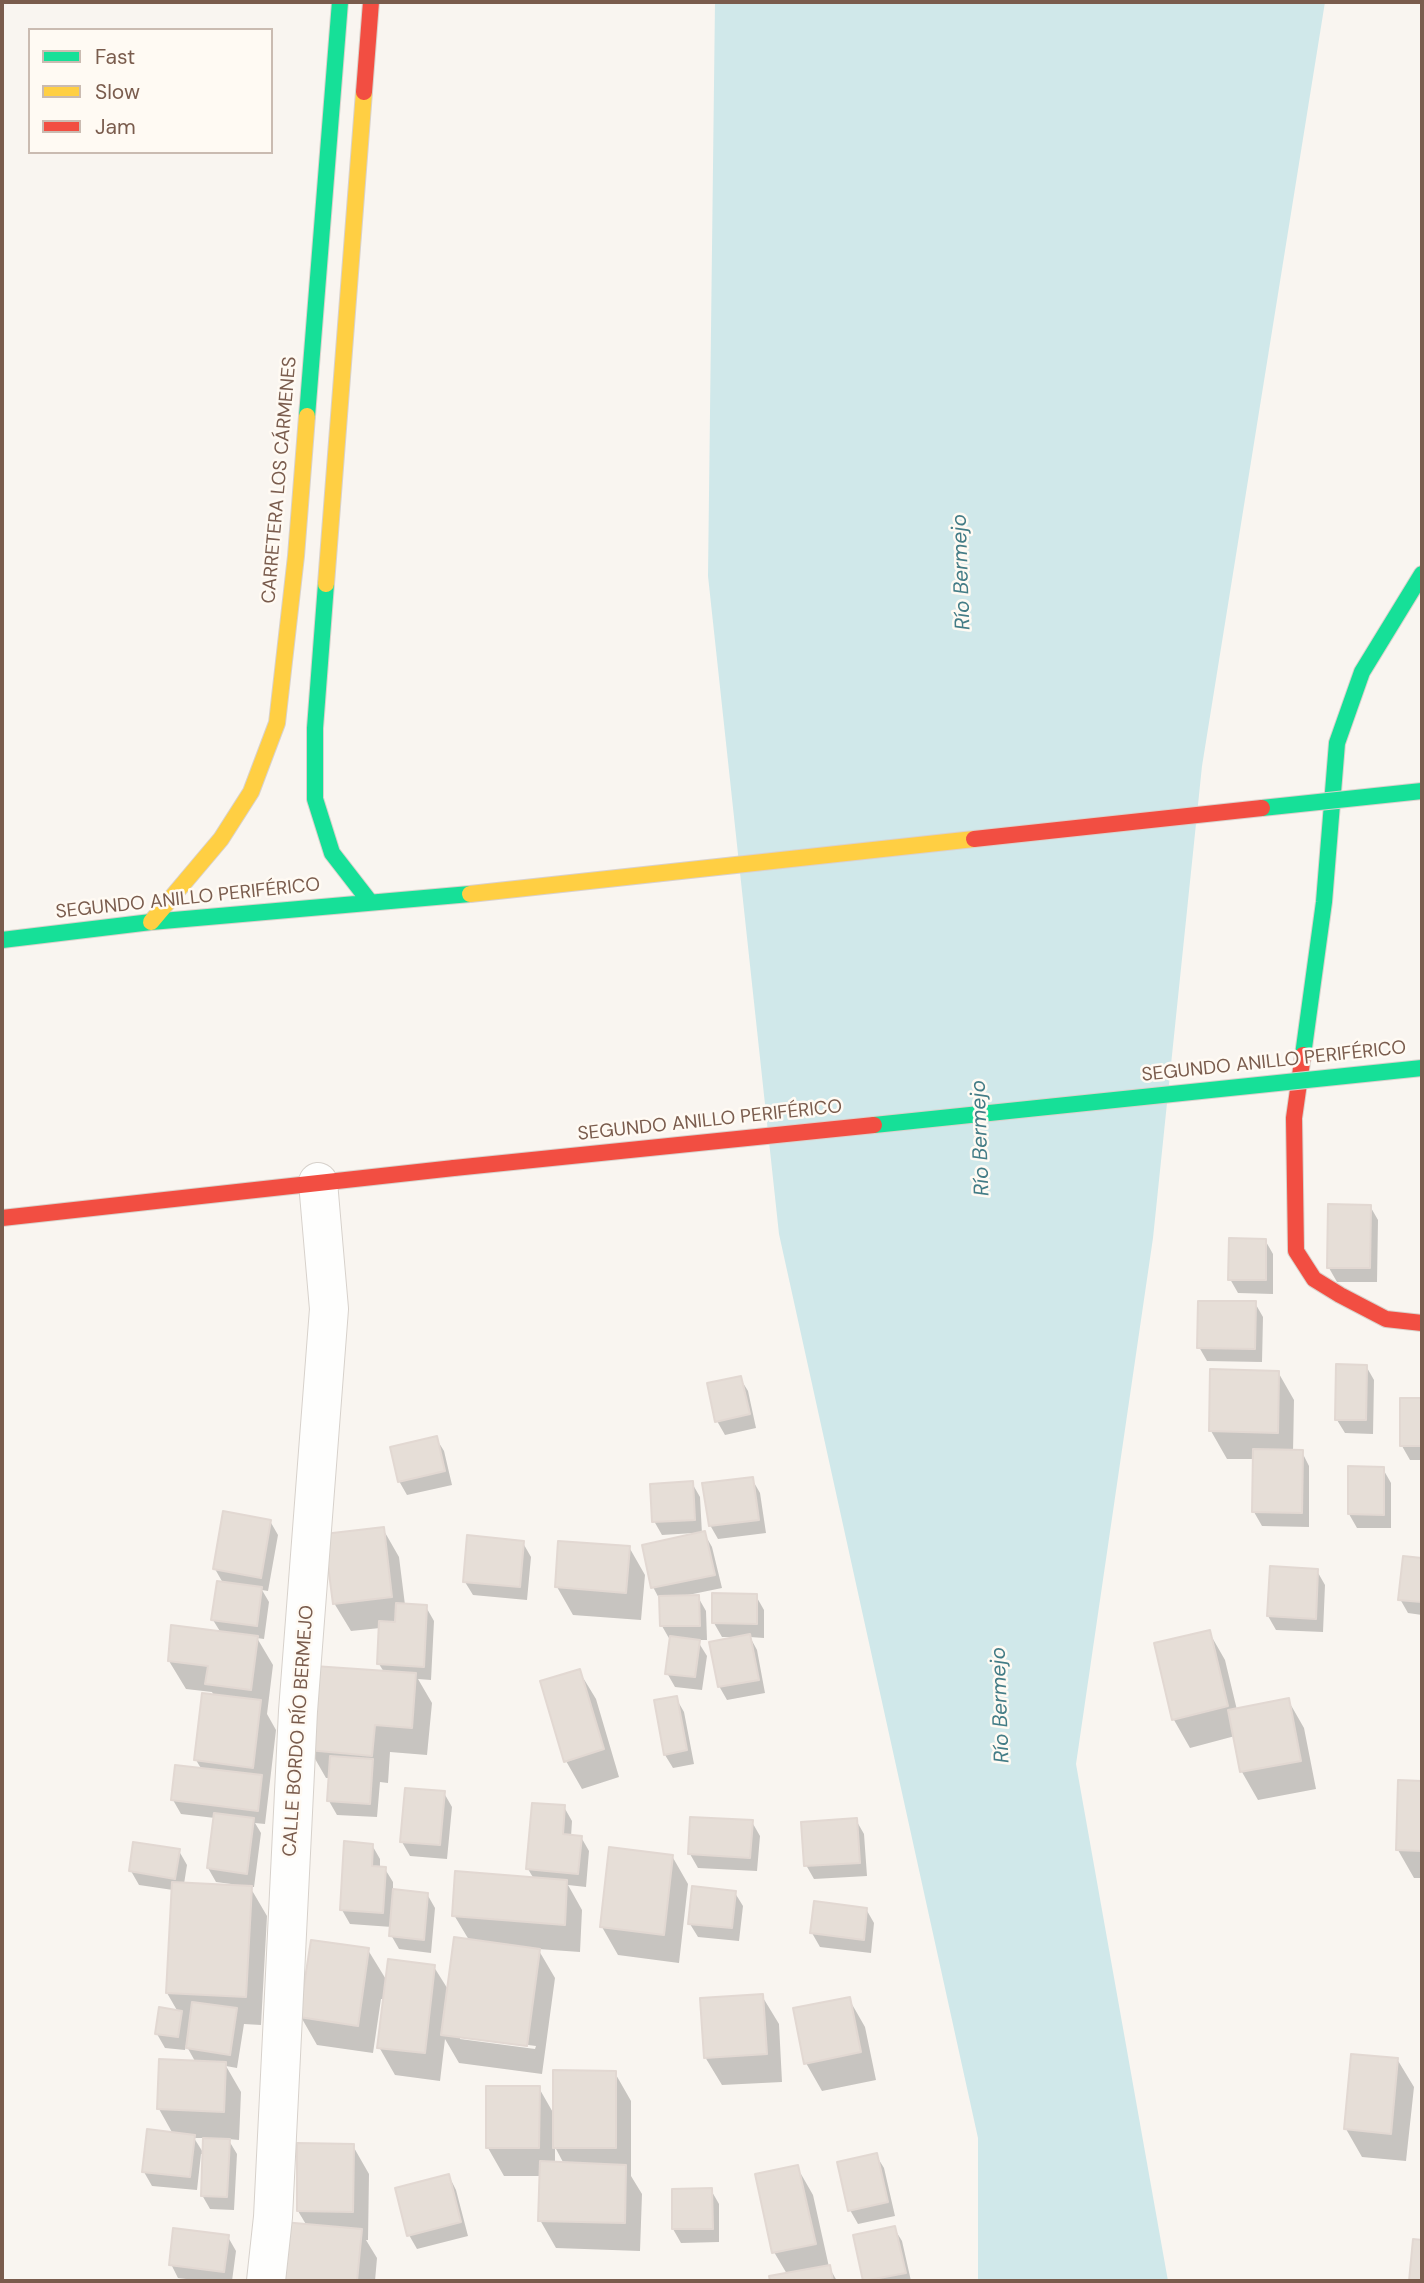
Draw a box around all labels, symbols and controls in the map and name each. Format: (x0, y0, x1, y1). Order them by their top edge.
legend (28, 28, 273, 154)
text: Fast (95, 43, 135, 71)
text: Slow (95, 78, 140, 106)
text: Jam (95, 113, 136, 141)
street label: CARRETERA LOS CÁRMENES (258, 356, 302, 604)
water label: Río Bermejo (947, 513, 977, 631)
street label: SEGUNDO ANILLO PERIFÉRICO (55, 874, 321, 924)
street label: SEGUNDO ANILLO PERIFÉRICO (1141, 1037, 1407, 1087)
water label: Río Bermejo (966, 1079, 996, 1197)
street label: SEGUNDO ANILLO PERIFÉRICO (577, 1096, 843, 1146)
street label: CALLE BORDO RÍO BERMEJO (279, 1605, 319, 1857)
water label: Río Bermejo (986, 1646, 1016, 1764)

